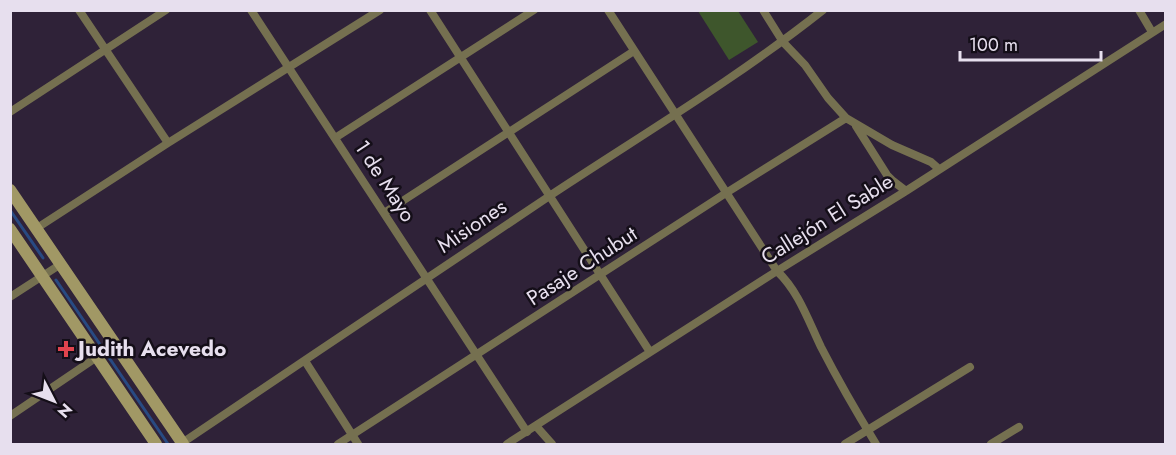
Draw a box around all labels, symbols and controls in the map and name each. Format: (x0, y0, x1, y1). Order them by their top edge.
scale bar (960, 24, 1101, 62)
text: 100 m (969, 32, 1018, 58)
street label: 1 de Mayo (347, 134, 423, 228)
street label: Callejón El Sable (755, 166, 899, 272)
street label: Misiones (431, 192, 513, 260)
street label: Pasaje Chubut (521, 219, 643, 313)
place label: Judith Acevedo (74, 334, 226, 364)
marker: Judith Acevedo (59, 342, 73, 356)
north arrow (24, 371, 84, 431)
text: N (52, 398, 78, 423)

